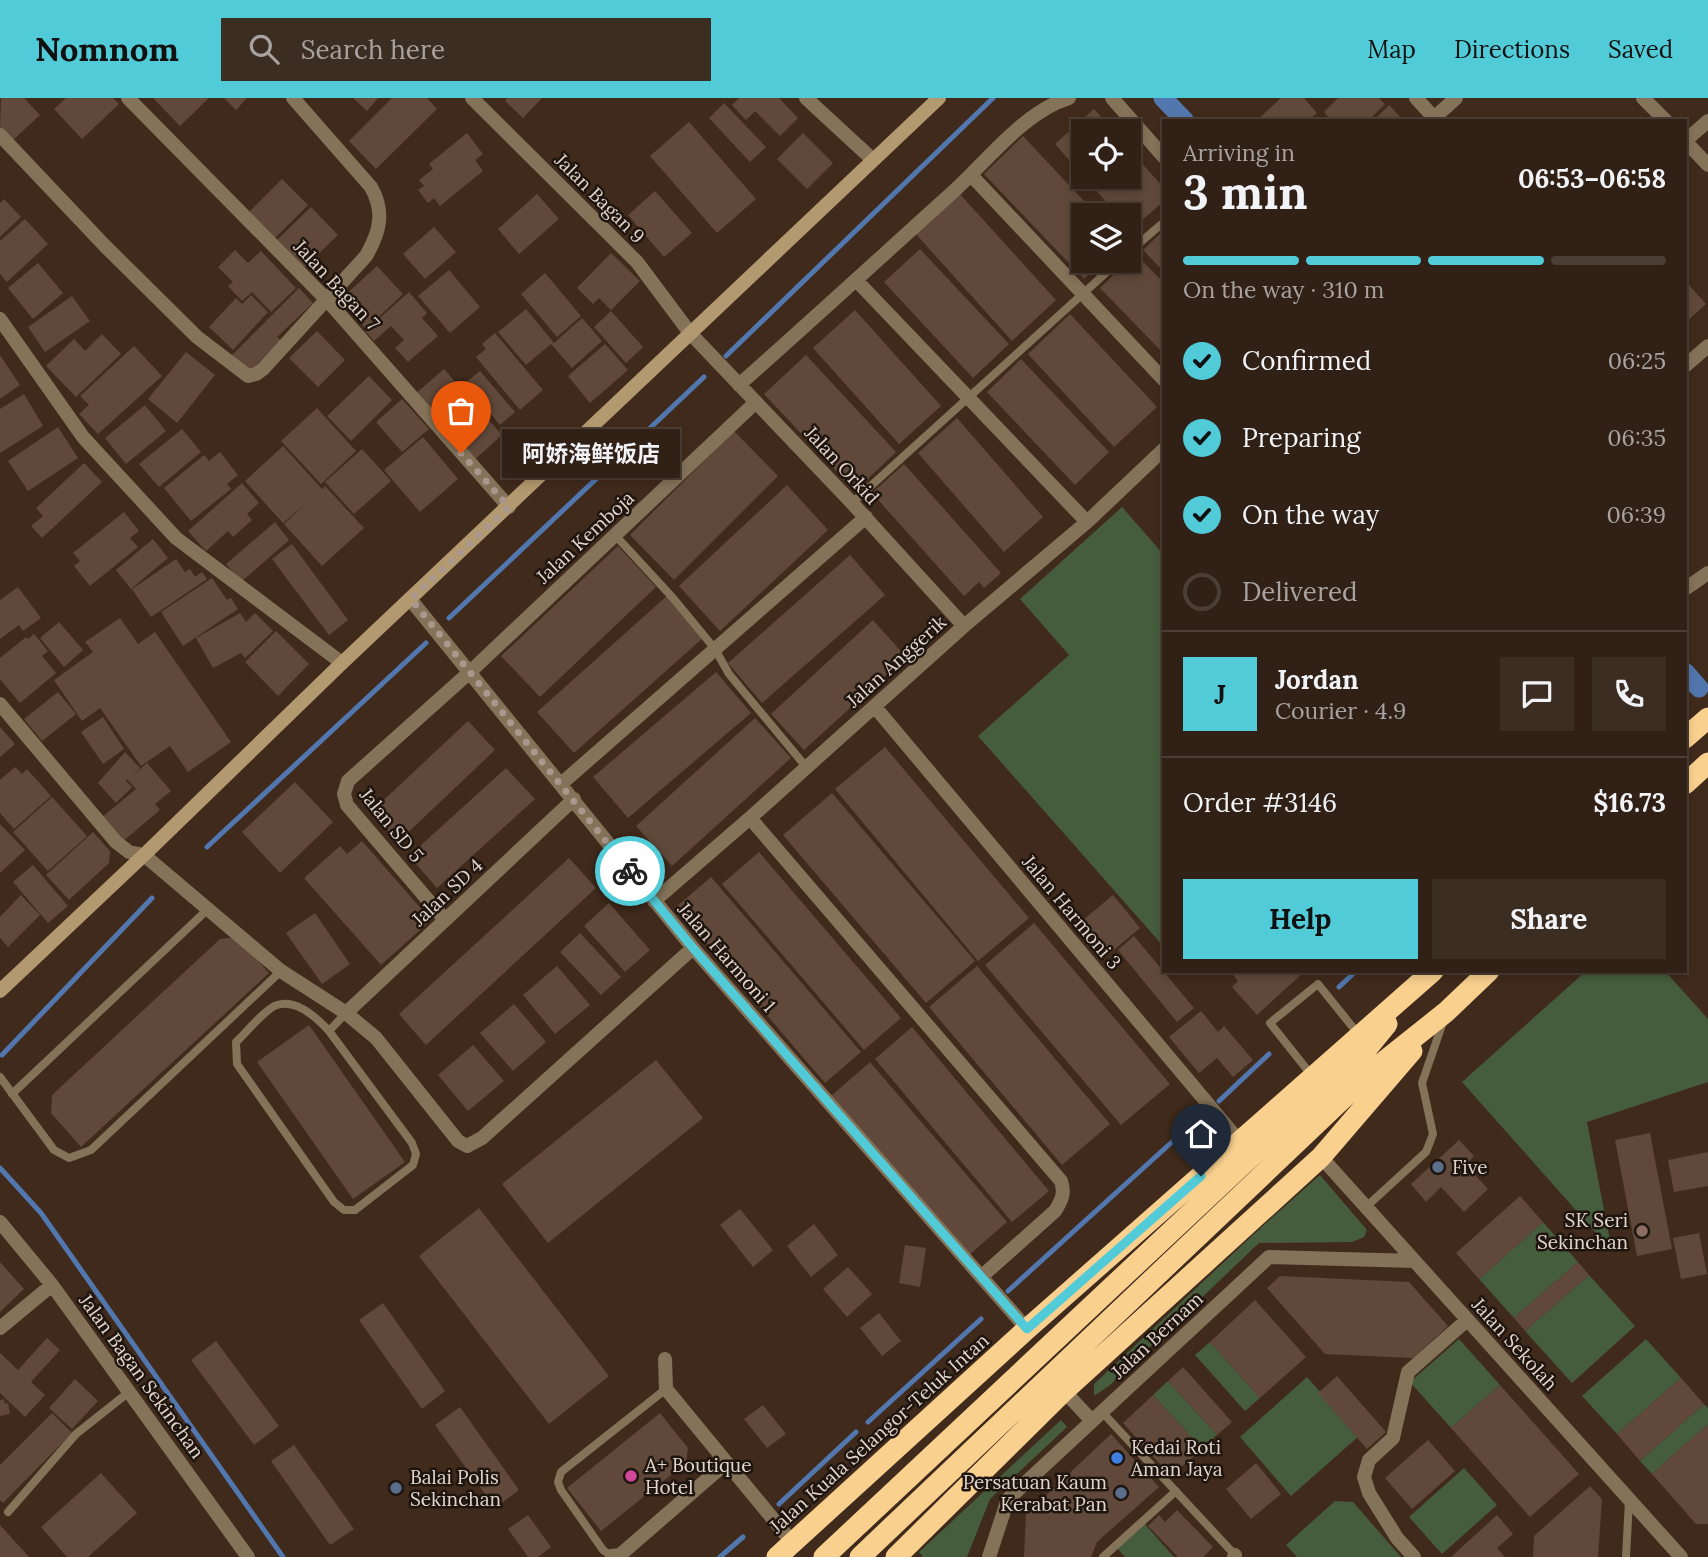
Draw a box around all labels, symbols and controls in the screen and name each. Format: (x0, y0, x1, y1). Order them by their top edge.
search box (221, 18, 711, 81)
text: Nomnom (35, 28, 179, 70)
icon: search (245, 30, 283, 68)
text: Search here (301, 33, 445, 66)
text: Map (1367, 34, 1416, 65)
text: Directions (1454, 34, 1570, 65)
text: Saved (1608, 34, 1673, 65)
map controls (1071, 119, 1141, 273)
button: locate (1071, 119, 1141, 189)
text: Arriving in (1183, 138, 1295, 167)
street label: Jalan Bagan 9 (549, 147, 650, 248)
text: 06:53–06:58 (1518, 162, 1666, 195)
text: 3 min (1183, 163, 1308, 222)
button: layers (1071, 203, 1141, 273)
street label: Jalan Bagan 7 (288, 234, 385, 336)
text: On the way · 310 m (1183, 275, 1384, 304)
icon: check (1183, 342, 1221, 380)
text: Confirmed (1242, 344, 1371, 377)
text: 06:25 (1608, 346, 1666, 375)
pin (431, 381, 491, 453)
icon: bag (442, 392, 480, 430)
icon: check (1183, 419, 1221, 457)
street label: Jalan Orkid (799, 420, 884, 509)
text: Preparing (1242, 421, 1361, 454)
text: 06:35 (1607, 423, 1666, 452)
callout: 阿娇海鲜饭店 (503, 428, 682, 478)
text: 阿娇海鲜饭店 (522, 439, 660, 468)
street label: Jalan Kemboja (530, 485, 639, 589)
icon: check (1183, 496, 1221, 534)
text: On the way (1242, 498, 1379, 531)
text: 06:39 (1607, 500, 1666, 529)
text: Delivered (1242, 575, 1358, 608)
street label: Jalan Anggerik (840, 609, 952, 713)
button: chat (1500, 657, 1574, 731)
button: phone (1592, 657, 1666, 731)
text: Jordan (1275, 663, 1359, 696)
text: J (1214, 678, 1226, 711)
text: Courier · 4.9 (1275, 696, 1406, 725)
street label: Jalan SD 5 (354, 782, 429, 867)
text: Order #3146 (1183, 786, 1337, 819)
text: $16.73 (1593, 786, 1666, 819)
courier (595, 836, 665, 906)
street label: Jalan Harmoni 3 (1017, 849, 1127, 974)
icon: bike (611, 852, 649, 890)
street label: Jalan SD 4 (406, 853, 487, 932)
button: Help (1183, 879, 1418, 959)
button: Share (1432, 879, 1666, 959)
street label: Jalan Harmoni 1 (672, 896, 781, 1017)
pin (1171, 1104, 1231, 1176)
icon: home (1182, 1115, 1220, 1153)
place label: Five (1452, 1155, 1487, 1179)
marker: Five (1430, 1159, 1446, 1175)
place label: SK Seri Sekinchan (1537, 1208, 1628, 1254)
marker: SK Seri Sekinchan (1634, 1223, 1650, 1239)
street label: Jalan Bernam (1105, 1286, 1208, 1384)
street label: Jalan Bagan Sekinchan (74, 1288, 210, 1463)
street label: Jalan Sekolah (1466, 1292, 1563, 1395)
street label: Jalan Kuala Selangor-Teluk Intan (764, 1328, 994, 1539)
place label: Kedai Roti Aman Jaya (1130, 1435, 1223, 1481)
marker: Kedai Roti Aman Jaya (1109, 1450, 1125, 1466)
place label: A+ Boutique Hotel (644, 1453, 752, 1499)
place label: Balai Polis Sekinchan (410, 1465, 501, 1511)
marker: A+ Boutique Hotel (623, 1468, 639, 1484)
place label: Persatuan Kaum Kerabat Pan (963, 1470, 1107, 1516)
marker: Balai Polis Sekinchan (388, 1480, 404, 1496)
marker: Persatuan Kaum Kerabat Pan (1113, 1485, 1129, 1501)

